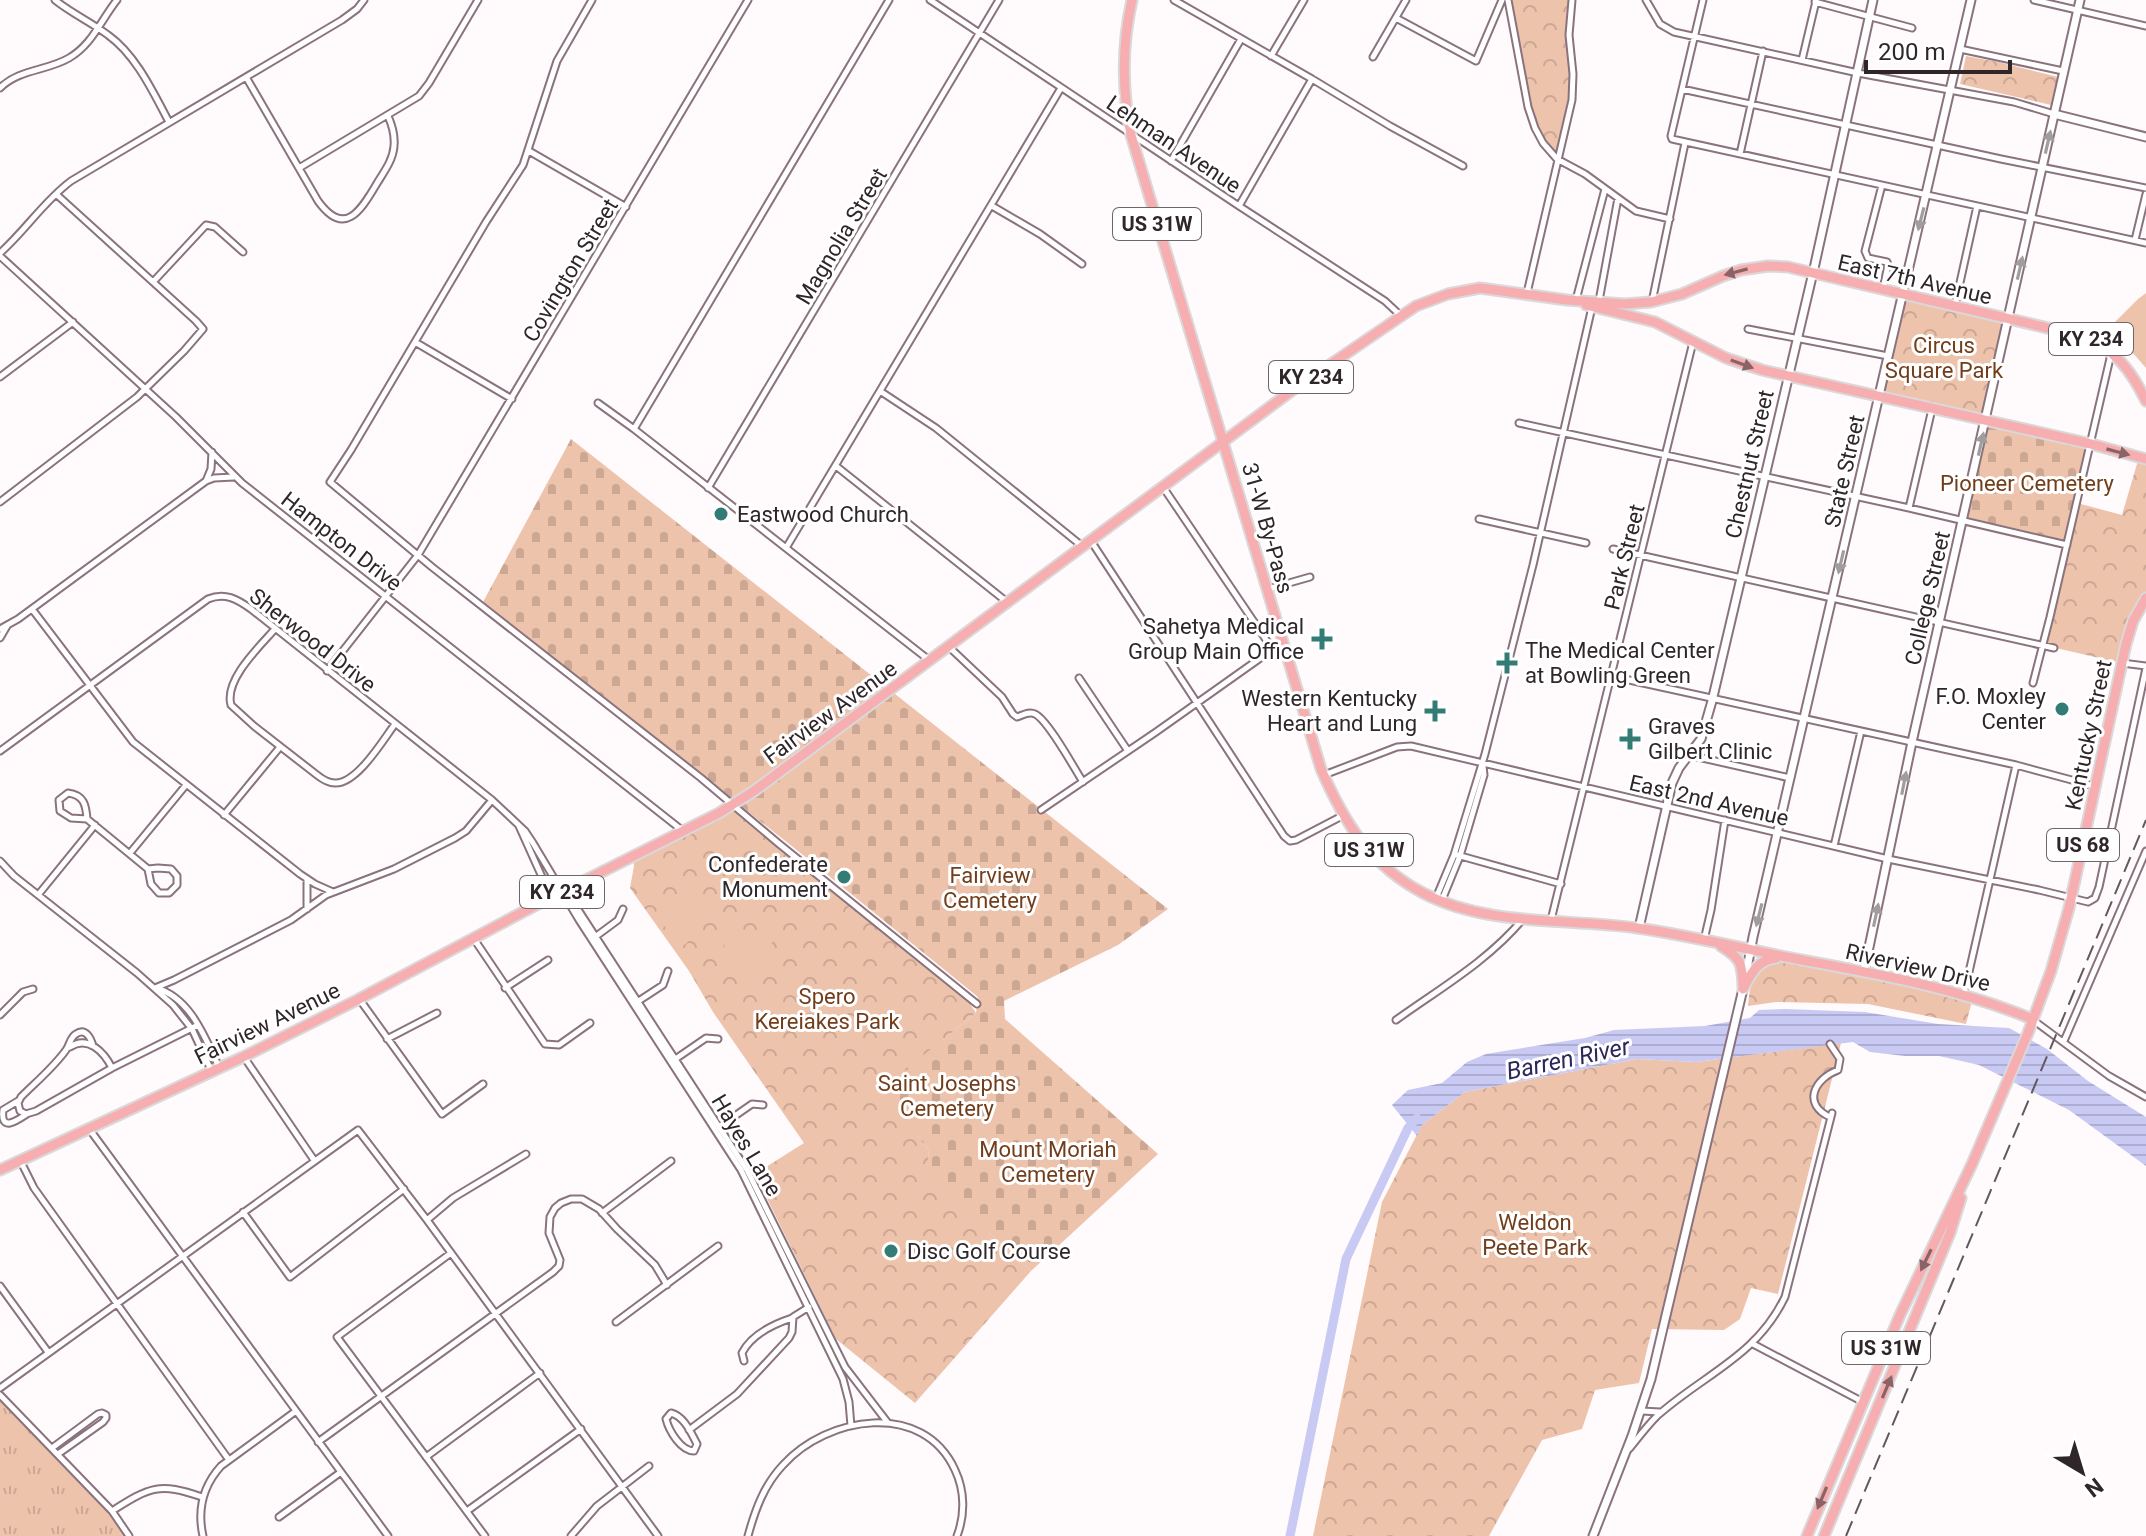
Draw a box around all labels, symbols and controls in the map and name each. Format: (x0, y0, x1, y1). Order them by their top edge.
scale bar (1866, 24, 2010, 74)
text: 200 m (1878, 38, 1945, 66)
street label: Lehman Avenue (1102, 90, 1246, 199)
one-way arrow (2042, 129, 2055, 154)
street label: Magnolia Street (791, 164, 892, 309)
street label: Covington Street (518, 194, 623, 346)
one-way arrow (1914, 207, 1926, 232)
road number: US 31W (1113, 208, 1201, 240)
street label: East 7th Avenue (1835, 250, 1994, 309)
one-way arrow (2014, 255, 2027, 280)
one-way arrow (1723, 267, 1748, 279)
road number: KY 234 (2049, 323, 2133, 355)
park label: Circus Square Park (1885, 333, 2004, 383)
one-way arrow (1730, 358, 1754, 370)
road number: KY 234 (1269, 361, 1353, 393)
street label: Chestnut Street (1720, 387, 1779, 541)
street label: State Street (1819, 412, 1870, 530)
one-way arrow (1975, 432, 1988, 457)
one-way arrow (2106, 446, 2131, 458)
street label: 31-W By-Pass (1237, 460, 1298, 596)
park label: Pioneer Cemetery (1940, 471, 2115, 496)
street label: Hampton Drive (277, 487, 407, 596)
place label: Eastwood Church (737, 502, 909, 527)
street label: Park Street (1599, 502, 1650, 612)
marker: Eastwood Church (712, 505, 730, 523)
street label: College Street (1900, 529, 1955, 668)
one-way arrow (1835, 549, 1847, 574)
street label: Sherwood Drive (245, 583, 381, 697)
place label: Sahetya Medical Group Main Office (1128, 614, 1304, 664)
marker: Sahetya Medical Group Main Office (1311, 628, 1333, 650)
place label: The Medical Center at Bowling Green (1525, 638, 1715, 688)
marker: The Medical Center at Bowling Green (1496, 652, 1518, 674)
street label: Fairview Avenue (759, 656, 902, 769)
street label: Kentucky Street (2060, 658, 2117, 813)
place label: F.O. Moxley Center (1936, 684, 2047, 734)
place label: Western Kentucky Heart and Lung (1241, 686, 1418, 736)
marker: Western Kentucky Heart and Lung (1424, 700, 1446, 722)
marker: F.O. Moxley Center (2053, 700, 2071, 718)
place label: Graves Gilbert Clinic (1648, 714, 1772, 764)
marker: Graves Gilbert Clinic (1619, 728, 1641, 750)
street label: East 2nd Avenue (1627, 770, 1791, 831)
one-way arrow (1898, 770, 1911, 795)
road number: US 68 (2047, 829, 2119, 861)
road number: US 31W (1325, 834, 1413, 866)
place label: Confederate Monument (708, 852, 828, 902)
park label: Fairview Cemetery (943, 863, 1038, 913)
marker: Confederate Monument (835, 868, 853, 886)
road number: KY 234 (520, 876, 604, 908)
one-way arrow (1752, 903, 1764, 928)
one-way arrow (1870, 903, 1883, 928)
street label: Riverview Drive (1843, 939, 1993, 996)
street label: Fairview Avenue (191, 978, 344, 1069)
park label: Spero Kereiakes Park (754, 984, 900, 1034)
water label: Barren River (1504, 1032, 1633, 1086)
park label: Saint Josephs Cemetery (878, 1071, 1016, 1121)
street label: Hayes Lane (707, 1090, 787, 1201)
park label: Mount Moriah Cemetery (979, 1137, 1117, 1187)
park label: Weldon Peete Park (1482, 1210, 1589, 1260)
place label: Disc Golf Course (907, 1239, 1071, 1264)
marker: Disc Golf Course (882, 1242, 900, 1260)
one-way arrow (1919, 1248, 1933, 1271)
road number: US 31W (1842, 1332, 1930, 1364)
one-way arrow (1881, 1375, 1894, 1399)
north arrow (2042, 1432, 2122, 1512)
text: N (2080, 1473, 2108, 1502)
one-way arrow (1816, 1486, 1829, 1510)

